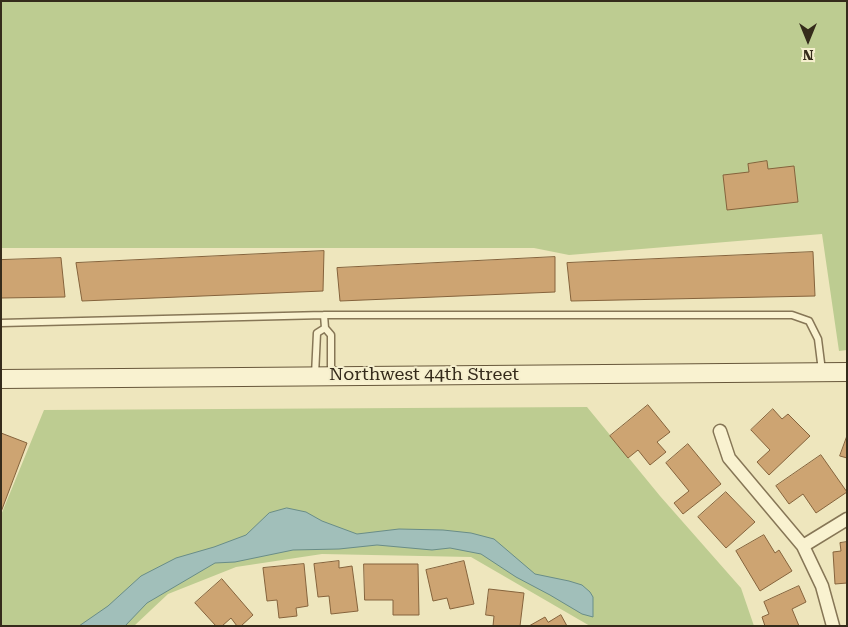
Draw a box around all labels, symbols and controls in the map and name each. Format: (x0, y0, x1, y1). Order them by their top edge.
north arrow (783, 15, 833, 65)
text: N (803, 47, 813, 63)
street label: Northwest 44th Street (329, 364, 519, 386)

